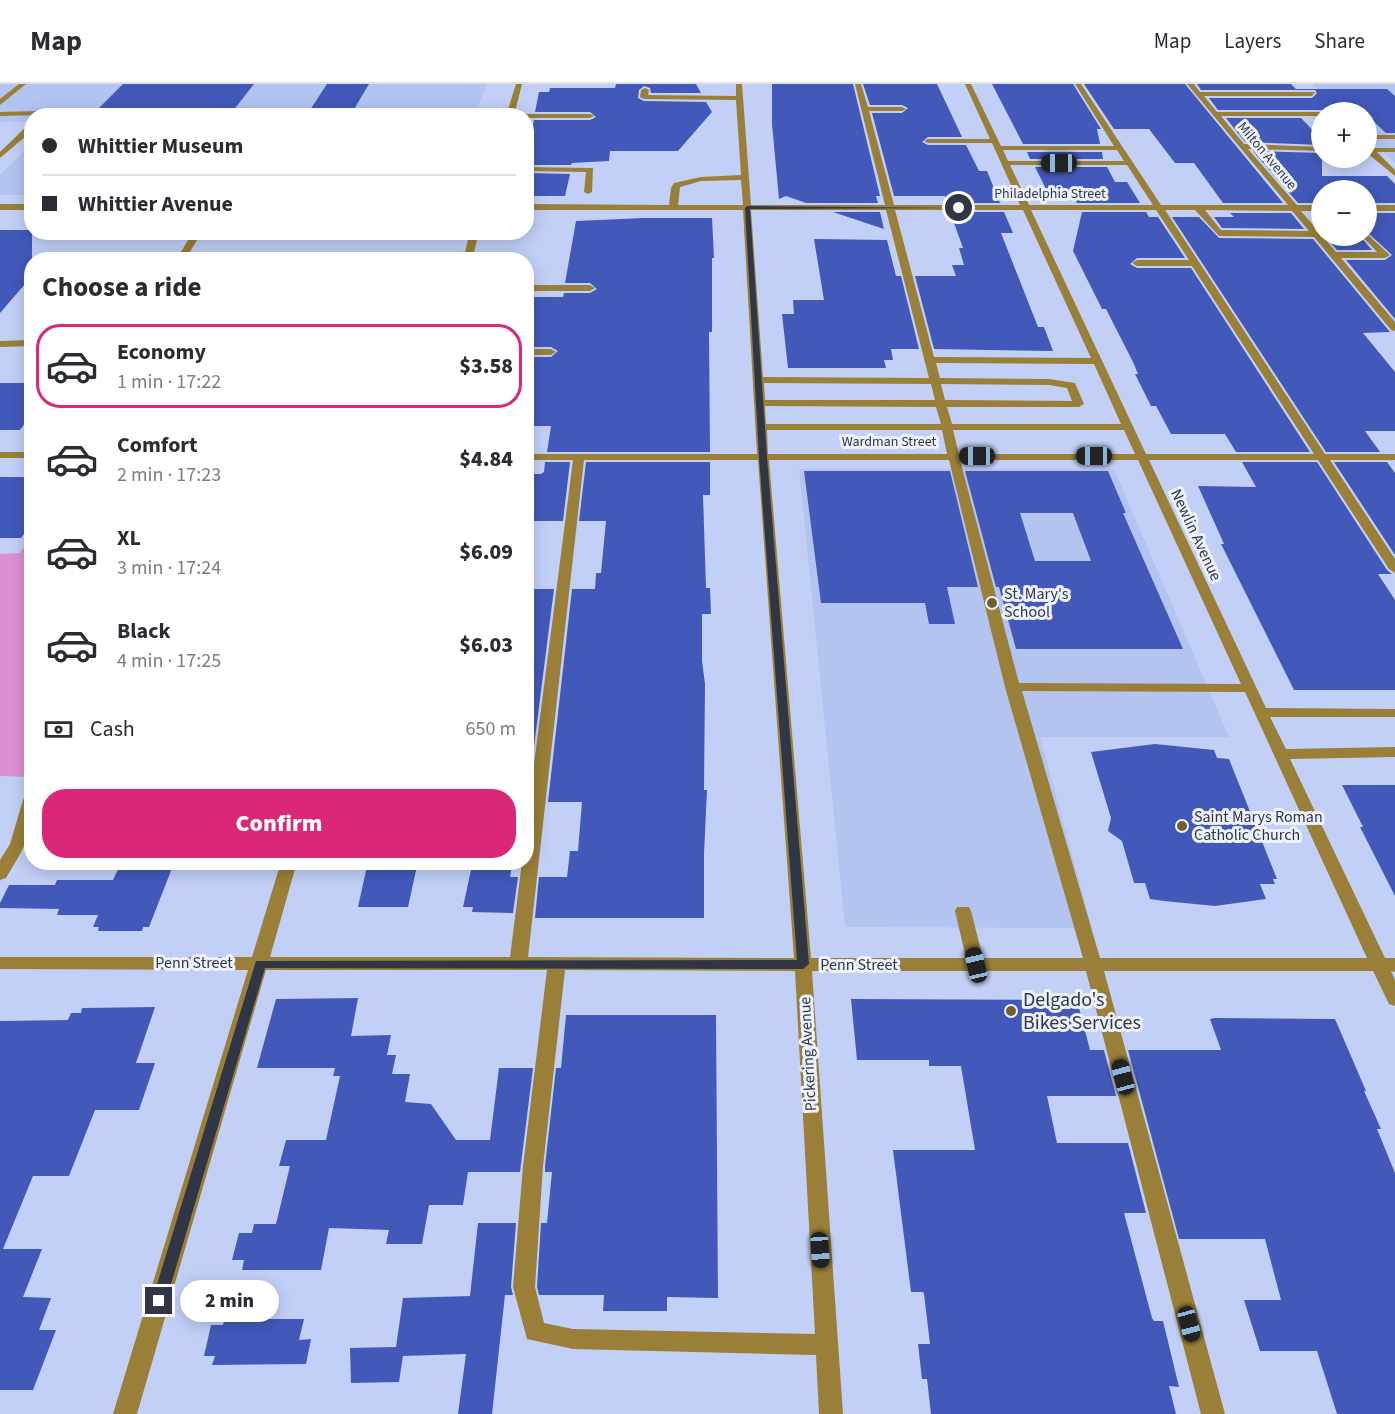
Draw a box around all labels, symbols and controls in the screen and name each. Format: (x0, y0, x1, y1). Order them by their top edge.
text: Map (30, 21, 82, 61)
text: Map (1154, 26, 1191, 56)
text: Layers (1224, 26, 1281, 56)
text: Share (1314, 26, 1365, 56)
map controls (1311, 102, 1377, 246)
button: + (1311, 102, 1377, 168)
street label: Milton Avenue (1233, 118, 1301, 194)
text: Whittier Museum (78, 130, 243, 162)
car (1041, 154, 1077, 172)
button: − (1311, 180, 1377, 246)
street label: Philadelphia Street (994, 184, 1106, 204)
text: Whittier Avenue (78, 188, 233, 220)
route start (945, 194, 972, 221)
text: Choose a ride (42, 268, 202, 307)
text: Economy (117, 336, 206, 368)
icon: car (45, 339, 99, 393)
text: $3.58 (459, 350, 513, 382)
text: 1 min · 17:22 (117, 368, 221, 396)
text: Comfort (117, 429, 198, 461)
icon: car (45, 432, 99, 486)
street label: Wardman Street (842, 432, 937, 452)
text: $4.84 (459, 443, 513, 475)
car (959, 447, 995, 465)
car (1076, 447, 1112, 465)
text: 2 min · 17:23 (117, 461, 221, 489)
street label: Newlin Avenue (1165, 485, 1227, 585)
text: XL (117, 522, 141, 554)
icon: car (45, 525, 99, 579)
text: $6.09 (459, 536, 513, 568)
text: 3 min · 17:24 (117, 554, 221, 582)
place label: St. Mary's School (1004, 583, 1069, 623)
marker: St. Mary's School (985, 596, 999, 610)
text: Black (117, 615, 171, 647)
icon: car (45, 618, 99, 672)
text: $6.03 (459, 629, 513, 661)
text: 4 min · 17:25 (117, 647, 221, 675)
icon: cash (42, 713, 75, 746)
text: Cash (90, 713, 135, 745)
text: 650 m (466, 715, 516, 743)
button: Confirm (42, 789, 516, 858)
place label: Saint Marys Roman Catholic Church (1194, 806, 1323, 846)
marker: Saint Marys Roman Catholic Church (1175, 819, 1189, 833)
car (963, 945, 989, 985)
street label: Penn Street (155, 952, 233, 974)
street label: Penn Street (820, 954, 898, 976)
place label: Delgado's Bikes Services (1023, 986, 1141, 1037)
street label: Pickering Avenue (794, 996, 822, 1112)
marker: Delgado's Bikes Services (1004, 1004, 1018, 1018)
car (1110, 1057, 1136, 1097)
car (810, 1231, 830, 1269)
callout: 2 min (180, 1280, 279, 1322)
route end (145, 1287, 172, 1314)
text: 2 min (205, 1287, 254, 1315)
car (1176, 1304, 1202, 1344)

